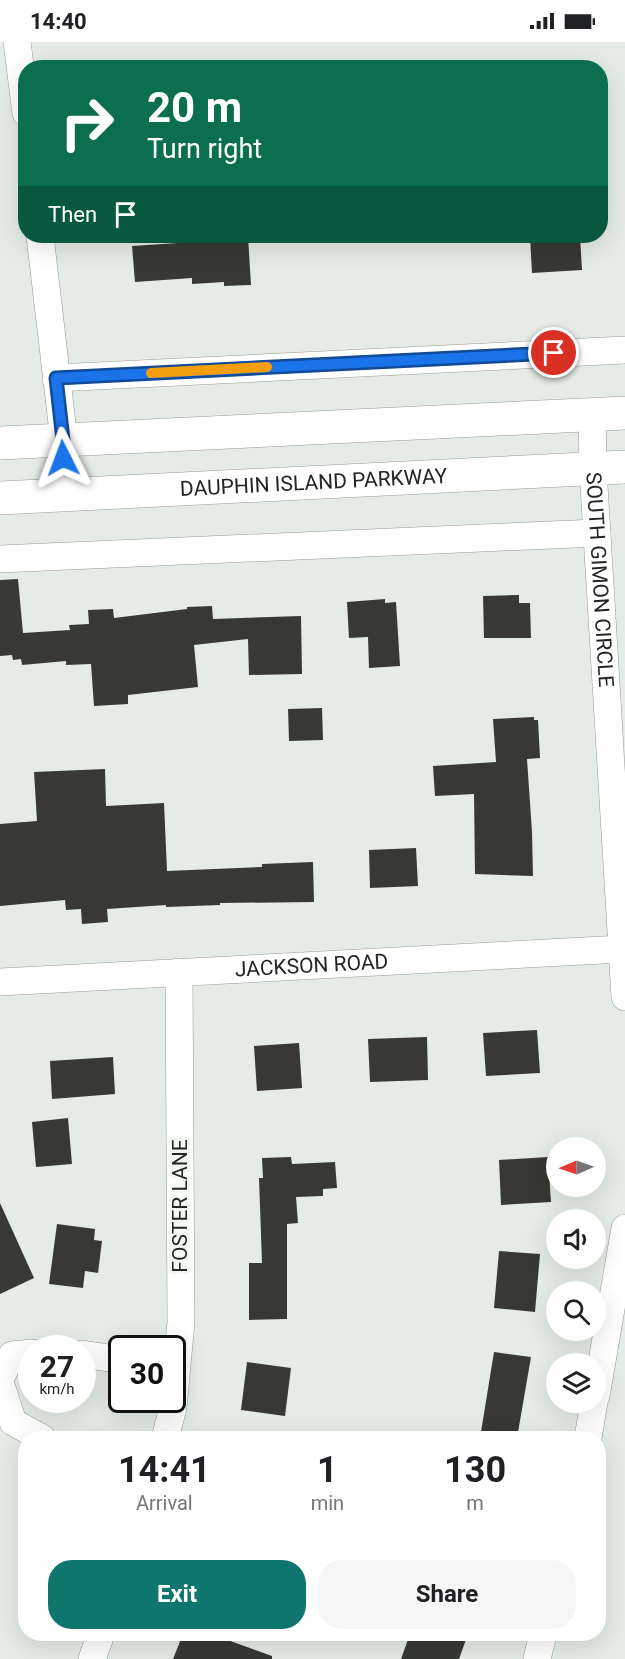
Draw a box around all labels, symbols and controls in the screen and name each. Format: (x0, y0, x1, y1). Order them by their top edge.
text: 14:40 (30, 9, 87, 34)
text: 20 m (147, 83, 242, 132)
icon: right (48, 84, 126, 162)
text: Turn right (147, 133, 262, 165)
icon: arrive (109, 198, 142, 231)
text: Then (48, 202, 97, 227)
pin (528, 327, 579, 378)
icon: arrive (537, 336, 570, 369)
position arrow (31, 426, 95, 490)
street label: DAUPHIN ISLAND PARKWAY (179, 464, 448, 501)
street label: SOUTH GIMON CIRCLE (581, 471, 618, 688)
street label: JACKSON ROAD (234, 949, 389, 982)
north arrow (546, 1137, 606, 1197)
map controls (546, 1137, 606, 1413)
street label: FOSTER LANE (168, 1139, 192, 1273)
button: sound (546, 1209, 606, 1269)
button: search (546, 1281, 606, 1341)
speed limit sign: 30 (108, 1335, 186, 1413)
text: 27 (40, 1349, 74, 1384)
button: layers (546, 1353, 606, 1413)
text: km/h (39, 1380, 75, 1398)
text: 14:41 (118, 1449, 211, 1491)
text: 1 (317, 1449, 338, 1491)
text: 130 (444, 1449, 506, 1491)
text: Arrival (136, 1491, 193, 1515)
text: min (311, 1491, 344, 1515)
text: m (466, 1491, 484, 1515)
button: Exit (48, 1560, 306, 1629)
button: Share (318, 1560, 576, 1629)

